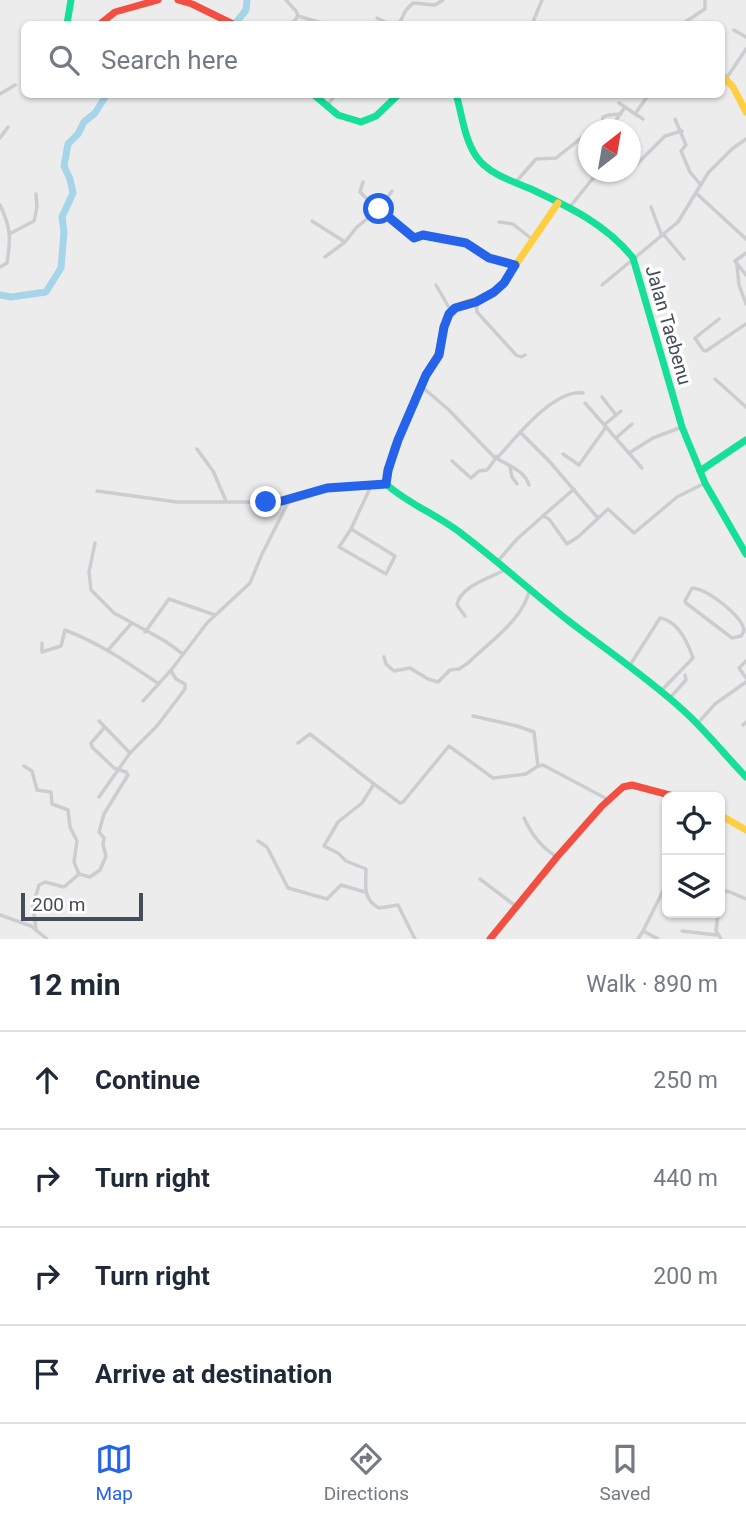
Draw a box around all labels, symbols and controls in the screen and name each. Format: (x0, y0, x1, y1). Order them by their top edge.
search box (21, 21, 725, 98)
icon: search (45, 41, 83, 79)
text: Search here (101, 45, 238, 75)
north arrow (578, 119, 641, 182)
route start (363, 193, 394, 224)
street label: Jalan Taebenu (641, 263, 697, 387)
route end (250, 486, 281, 517)
map controls (662, 792, 725, 918)
button: locate (662, 792, 725, 855)
button: layers (662, 855, 725, 918)
scale bar (21, 890, 144, 922)
text: 200 m (32, 893, 85, 916)
text: 12 min (28, 967, 121, 1002)
text: Walk · 890 m (586, 971, 718, 998)
icon: ahead (28, 1061, 66, 1099)
text: Continue (95, 1065, 200, 1095)
text: 250 m (653, 1067, 718, 1094)
icon: right (28, 1159, 66, 1197)
text: Turn right (95, 1163, 210, 1193)
text: 440 m (653, 1165, 718, 1192)
icon: right (28, 1257, 66, 1295)
text: Turn right (95, 1261, 210, 1291)
text: 200 m (653, 1263, 718, 1290)
icon: arrive (28, 1355, 66, 1393)
text: Arrive at destination (95, 1359, 332, 1389)
tab: Map (95, 1440, 133, 1505)
tab: Directions (324, 1440, 409, 1505)
tab: Saved (599, 1440, 651, 1505)

